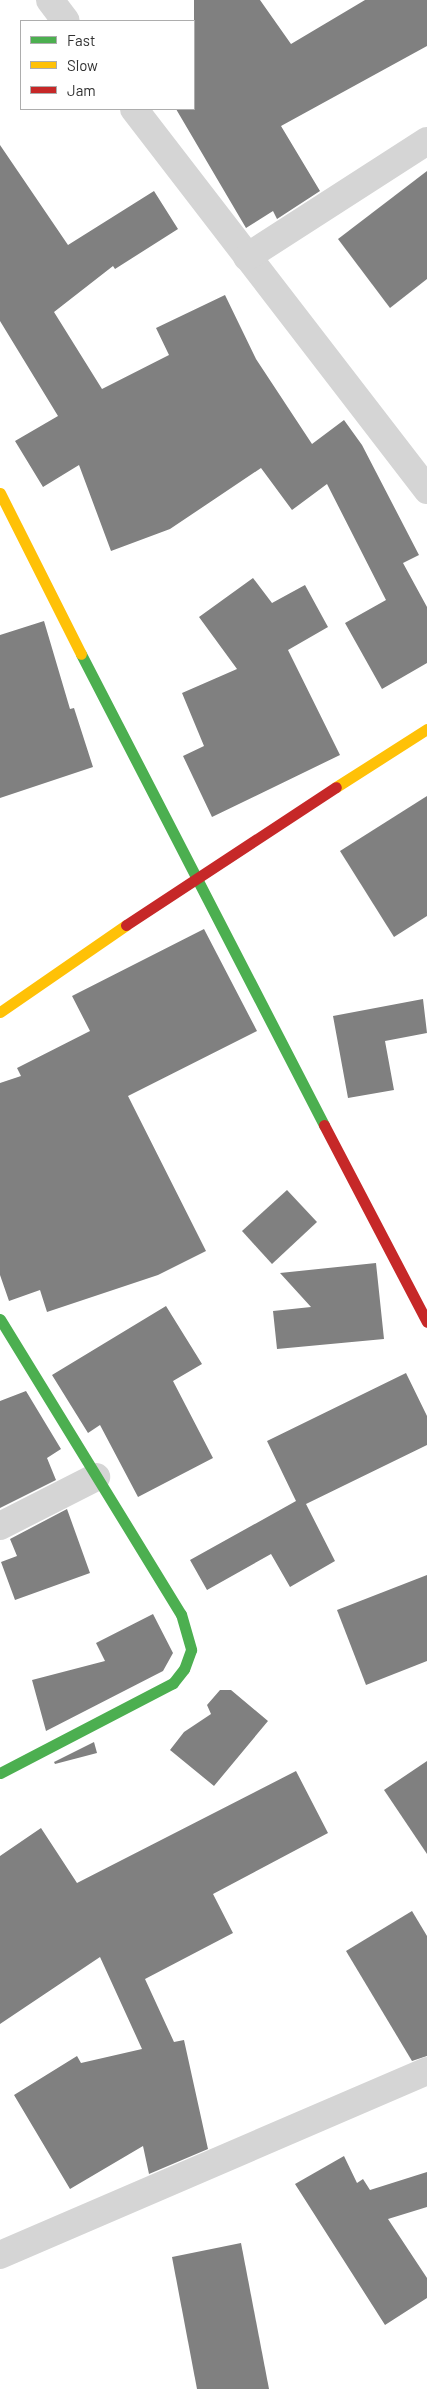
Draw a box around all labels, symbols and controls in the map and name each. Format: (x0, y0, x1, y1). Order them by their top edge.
legend (20, 20, 195, 110)
text: Fast (67, 31, 95, 49)
text: Slow (67, 56, 98, 74)
text: Jam (67, 81, 96, 99)

